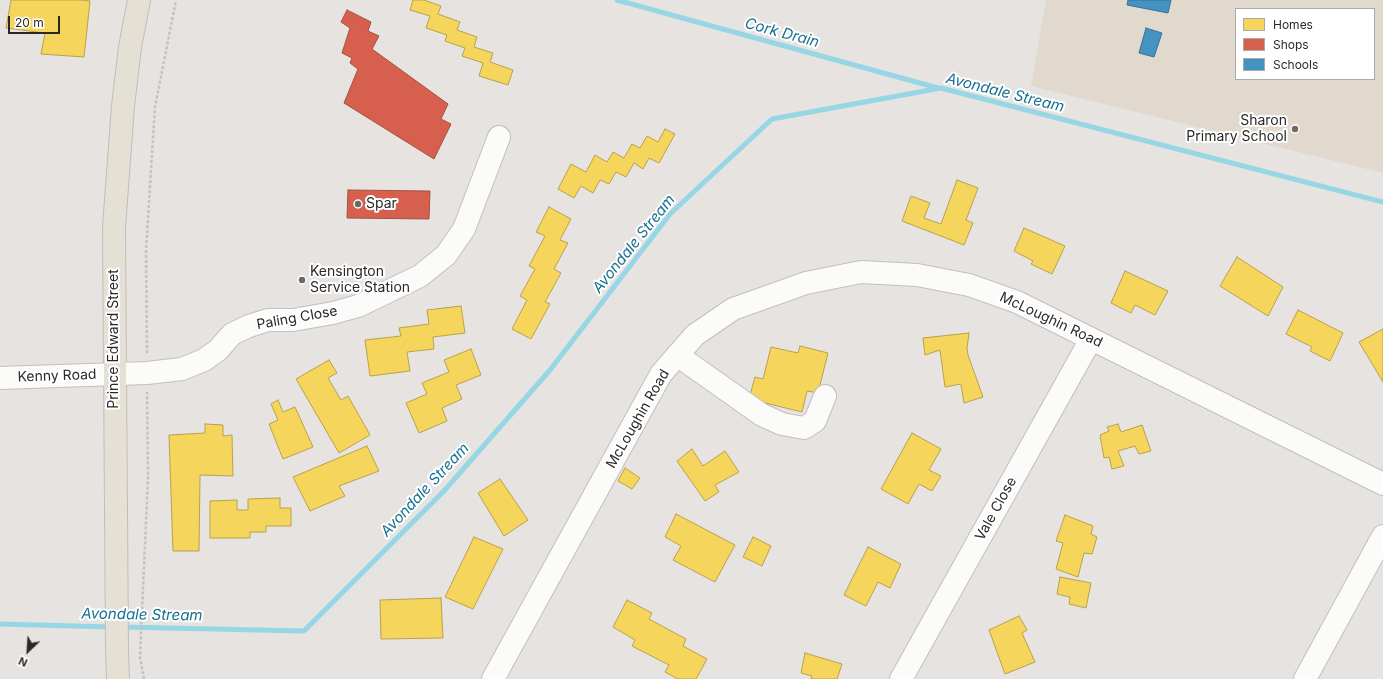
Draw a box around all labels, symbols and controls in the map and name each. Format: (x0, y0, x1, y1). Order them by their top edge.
scale bar (10, 8, 62, 34)
legend (1235, 8, 1375, 80)
water label: Cork Drain (743, 14, 821, 52)
text: 20 m (15, 15, 44, 30)
text: Homes (1273, 17, 1313, 32)
text: Shops (1273, 37, 1309, 52)
text: Schools (1273, 57, 1318, 72)
water label: Avondale Stream (944, 70, 1066, 116)
place label: Sharon Primary School (1186, 113, 1287, 146)
marker: Sharon Primary School (1290, 124, 1300, 134)
water label: Avondale Stream (589, 191, 679, 297)
place label: Spar (366, 196, 397, 212)
marker: Spar (353, 199, 363, 209)
place label: Kensington Service Station (310, 264, 410, 296)
street label: Prince Edward Street (106, 269, 122, 409)
marker: Kensington Service Station (297, 275, 307, 285)
street label: McLoughin Road (997, 289, 1105, 351)
street label: Paling Close (255, 303, 339, 333)
street label: Kenny Road (17, 366, 97, 386)
street label: McLoughin Road (603, 367, 673, 471)
water label: Avondale Stream (377, 440, 473, 540)
street label: Vale Close (972, 474, 1020, 544)
water label: Avondale Stream (81, 605, 203, 625)
north arrow (8, 631, 48, 671)
text: N (16, 654, 30, 670)

